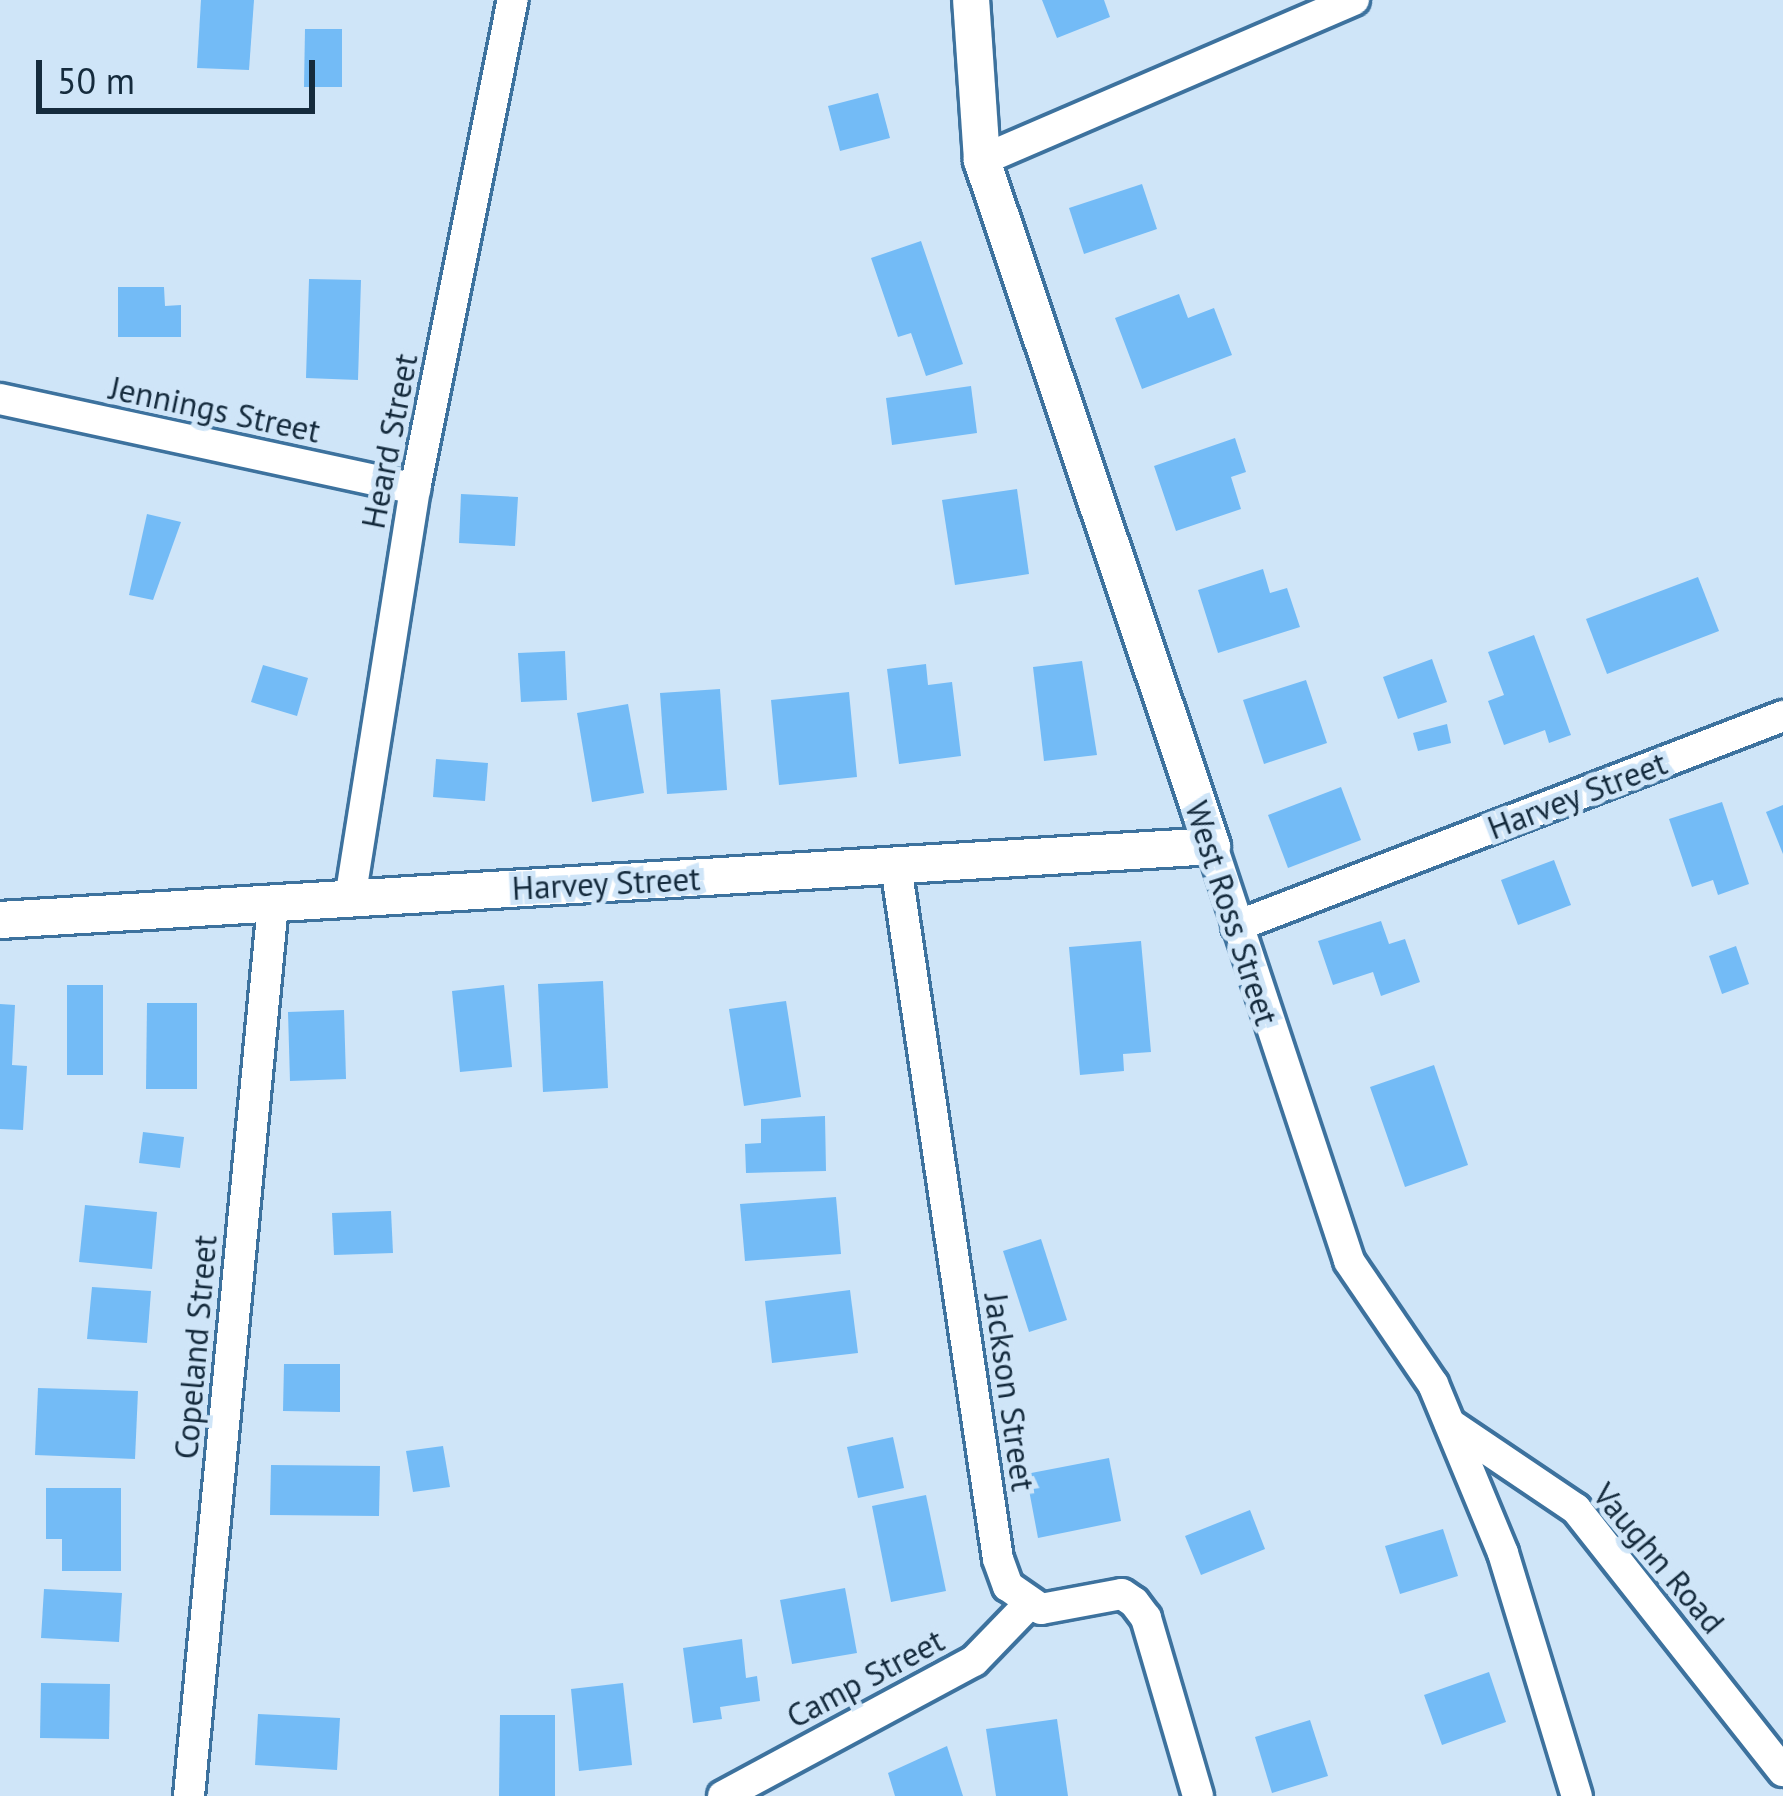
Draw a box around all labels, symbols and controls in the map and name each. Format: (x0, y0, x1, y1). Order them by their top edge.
scale bar (42, 36, 321, 110)
text: 50 m (57, 57, 135, 104)
street label: Heard Street (353, 350, 425, 532)
street label: Jennings Street (106, 367, 324, 451)
street label: Harvey Street (1481, 743, 1673, 847)
street label: West Ross Street (1177, 796, 1287, 1030)
street label: Harvey Street (510, 858, 702, 908)
street label: Copeland Street (165, 1233, 225, 1461)
street label: Jackson Street (977, 1291, 1043, 1493)
street label: Vaughn Road (1585, 1475, 1733, 1641)
street label: Camp Street (780, 1620, 950, 1736)

